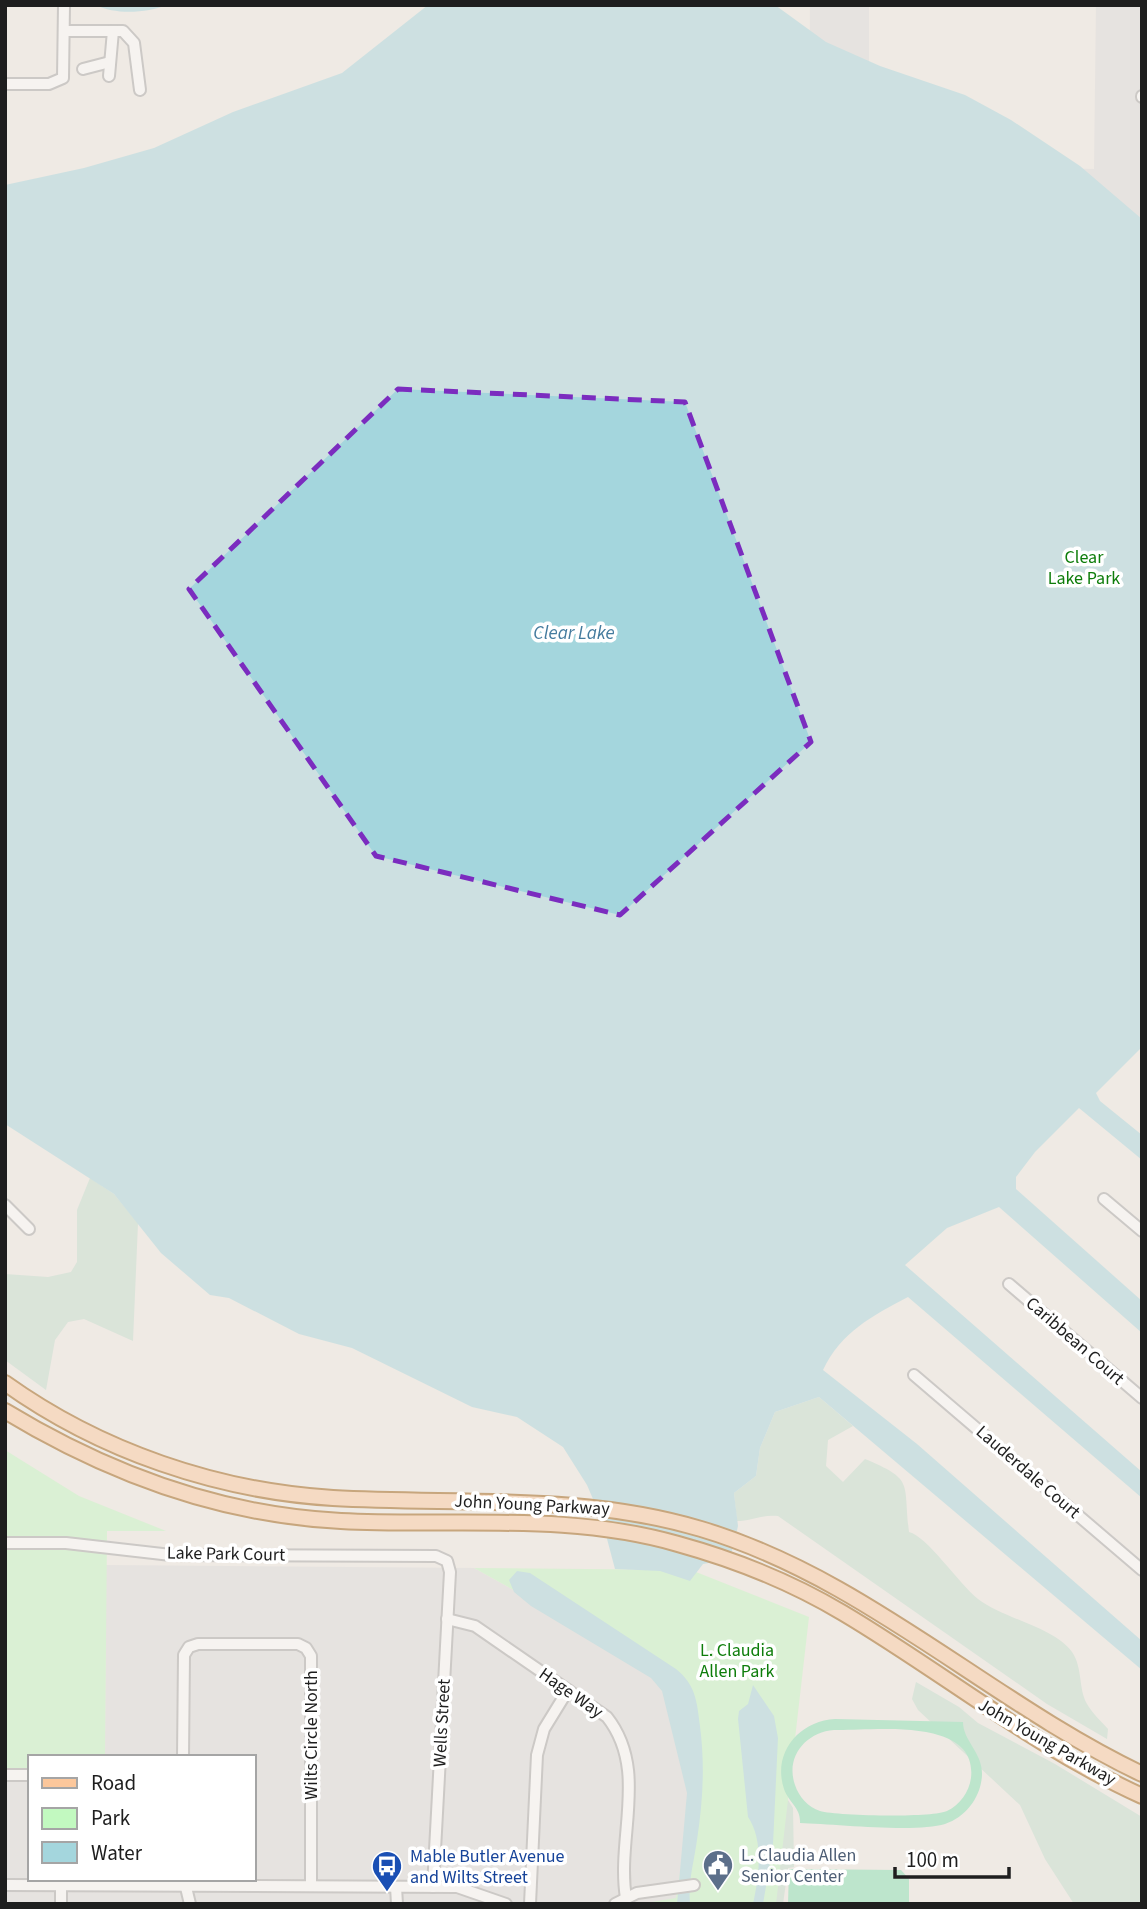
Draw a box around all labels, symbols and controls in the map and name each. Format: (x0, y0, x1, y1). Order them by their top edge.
park label: Clear Lake Park (1048, 545, 1120, 591)
water label: Clear Lake (533, 620, 615, 647)
street label: Caribbean Court (1020, 1291, 1130, 1391)
street label: Lauderdale Court (970, 1420, 1086, 1524)
street label: John Young Parkway (454, 1488, 611, 1522)
street label: Lake Park Court (167, 1540, 285, 1568)
park label: L. Claudia Allen Park (700, 1638, 775, 1684)
street label: Hage Way (534, 1662, 609, 1725)
street label: Wilts Circle North (299, 1670, 324, 1800)
street label: Wells Street (427, 1678, 457, 1768)
street label: John Young Parkway (973, 1692, 1121, 1792)
legend (28, 1755, 256, 1881)
text: Road (91, 1768, 136, 1798)
text: Park (91, 1803, 131, 1833)
scale bar (895, 1836, 1009, 1880)
text: Water (91, 1838, 143, 1868)
place label: L. Claudia Allen Senior Center (741, 1843, 856, 1889)
place label: Mable Butler Avenue and Wilts Street (410, 1844, 565, 1890)
text: 100 m (906, 1845, 959, 1875)
public building icon: L. Claudia Allen Senior Center (701, 1848, 735, 1892)
bus stop icon: Mable Butler Avenue and Wilts Street (370, 1849, 404, 1893)

